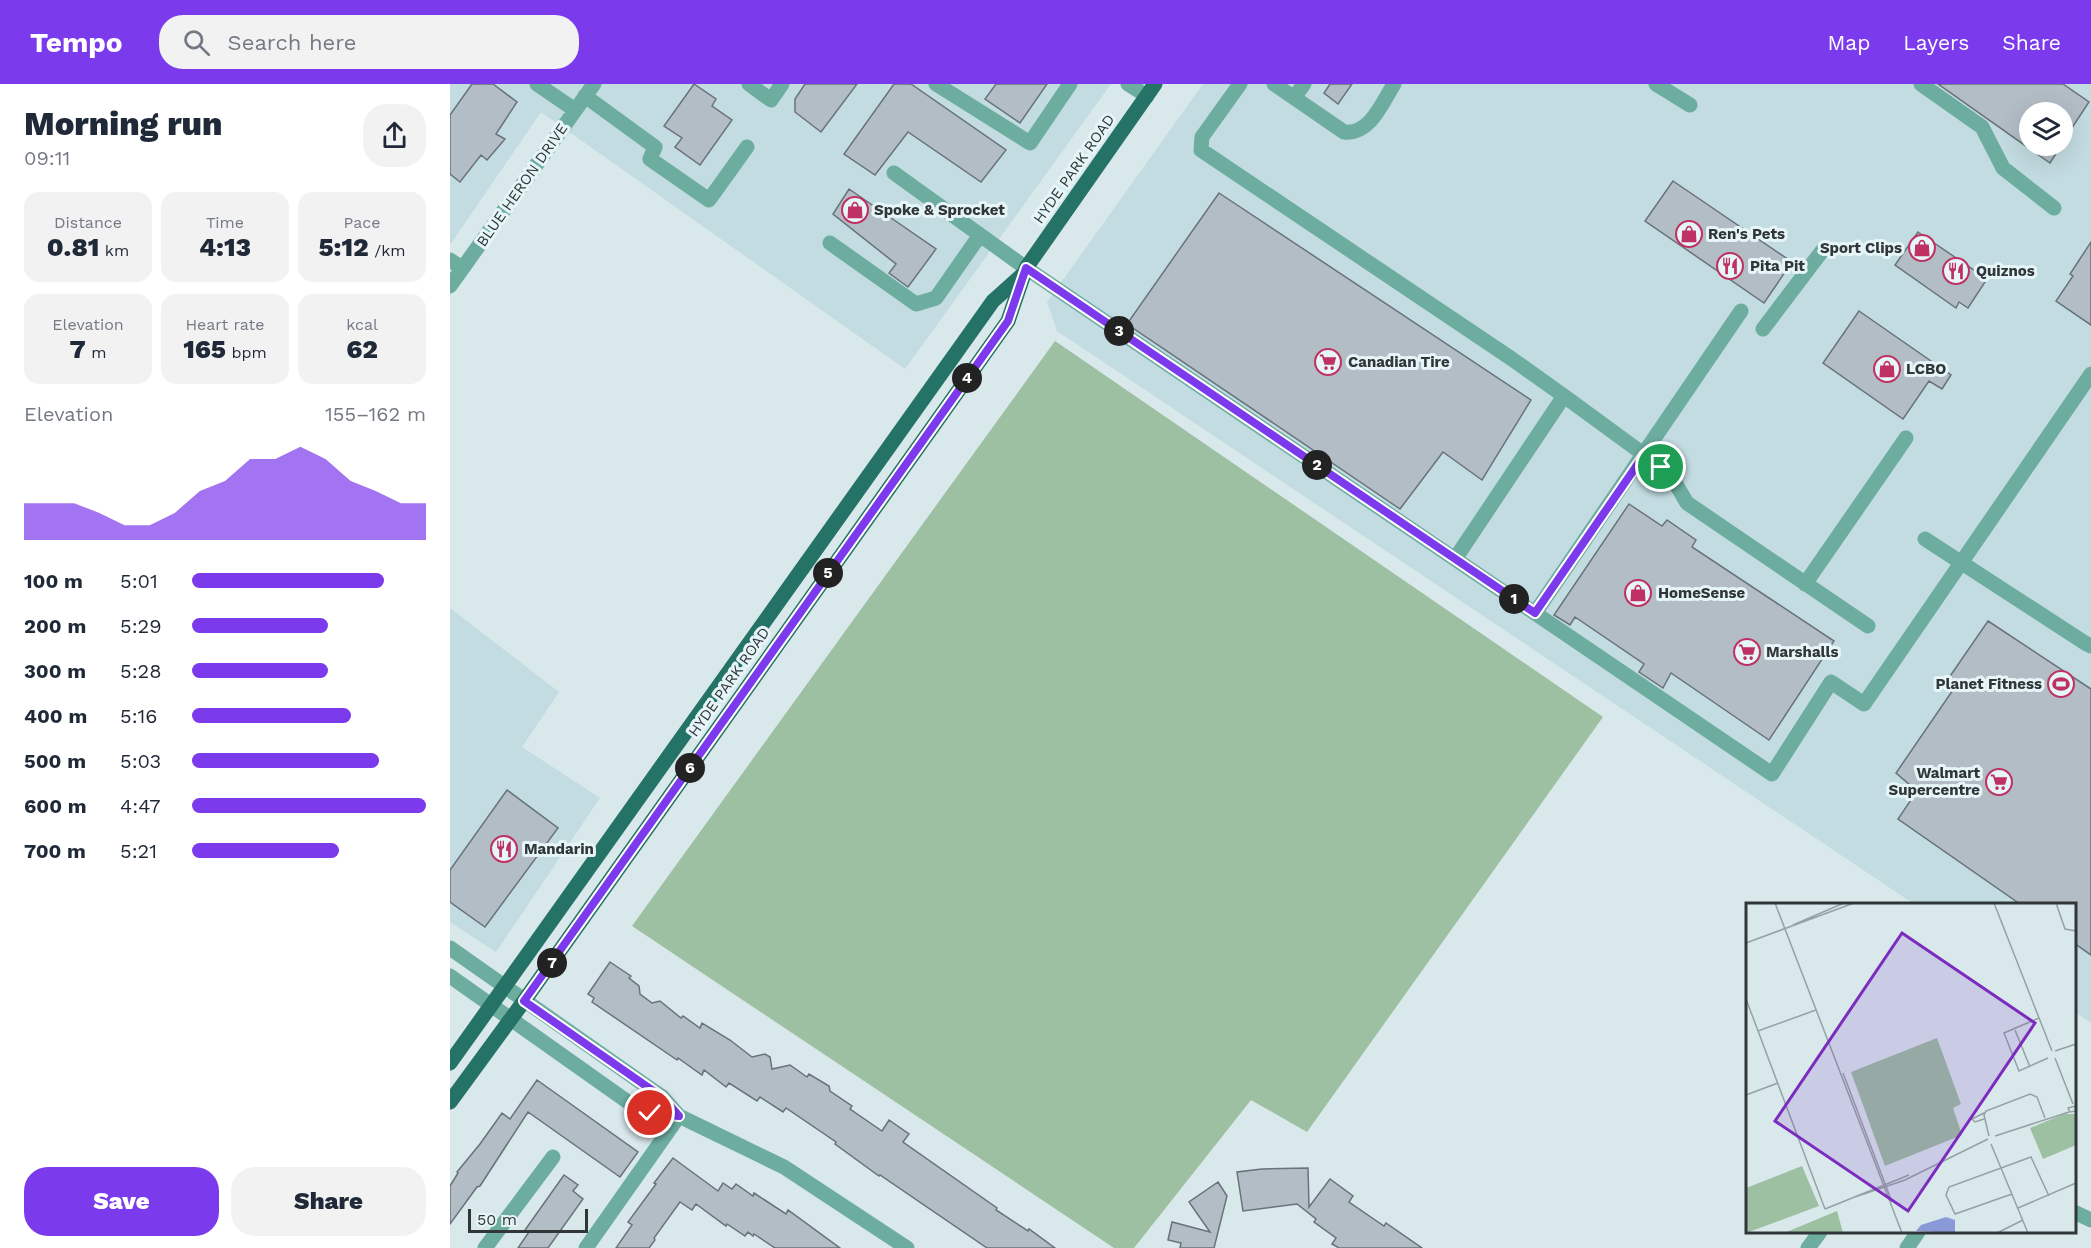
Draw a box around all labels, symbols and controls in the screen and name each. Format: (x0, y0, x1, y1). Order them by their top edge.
search box (159, 15, 579, 69)
text: Tempo (30, 26, 123, 59)
icon: search (180, 26, 213, 59)
text: Search here (228, 30, 357, 55)
text: Map (1827, 30, 1870, 55)
text: Layers (1903, 30, 1969, 55)
text: Share (2002, 30, 2061, 55)
map controls (2019, 102, 2073, 156)
button: layers (2019, 102, 2073, 156)
text: Morning run (24, 104, 223, 143)
button: share (363, 104, 426, 167)
street label: HYDE PARK ROAD (1030, 111, 1118, 227)
street label: BLUE HERON DRIVE (473, 120, 571, 250)
text: 09:11 (24, 146, 70, 170)
shop icon: Spoke & Sprocket (840, 195, 870, 225)
place label: Spoke & Sprocket (874, 201, 1005, 219)
text: Distance (54, 213, 122, 232)
text: Time (206, 213, 244, 232)
text: Pace (343, 213, 381, 232)
shop icon: Ren's Pets (1674, 219, 1704, 249)
place label: Ren's Pets (1708, 225, 1785, 243)
text: 0.81 (47, 232, 99, 262)
text: 4:13 (199, 232, 251, 262)
text: 5:12 (318, 232, 369, 262)
shop icon: Sport Clips (1907, 233, 1937, 263)
place label: Sport Clips (1820, 239, 1902, 257)
text: km (99, 241, 129, 260)
text: /km (369, 241, 406, 260)
restaurant icon: Pita Pit (1715, 251, 1745, 281)
restaurant icon: Quiznos (1941, 256, 1971, 286)
place label: Pita Pit (1750, 257, 1805, 275)
place label: Quiznos (1976, 262, 2035, 280)
text: Elevation (52, 315, 124, 334)
text: Heart rate (185, 315, 265, 334)
text: kcal (346, 315, 378, 334)
pin: 3 (1104, 316, 1134, 346)
text: 3 (1114, 321, 1124, 340)
text: 7 (70, 334, 86, 364)
text: 165 (183, 334, 226, 364)
text: 62 (346, 334, 378, 364)
text: m (86, 343, 106, 362)
text: bpm (226, 343, 267, 362)
supermarket icon: Canadian Tire (1313, 347, 1343, 377)
place label: Canadian Tire (1348, 353, 1450, 371)
shop icon: LCBO (1872, 354, 1902, 384)
place label: LCBO (1906, 360, 1946, 378)
pin: 4 (952, 363, 982, 393)
text: 4 (962, 368, 972, 387)
text: Elevation (24, 402, 113, 426)
text: 155–162 m (325, 402, 426, 426)
pin (1635, 441, 1686, 492)
pin: 2 (1302, 450, 1332, 480)
icon: arrive (1644, 450, 1677, 483)
text: 2 (1312, 455, 1322, 474)
pin: 5 (813, 558, 843, 588)
text: 5 (823, 563, 833, 582)
text: 100 m (24, 569, 83, 593)
text: 5:01 (120, 569, 158, 593)
shop icon: HomeSense (1623, 578, 1653, 608)
pin: 1 (1499, 584, 1529, 614)
place label: HomeSense (1658, 584, 1745, 602)
text: 1 (1511, 589, 1517, 608)
text: 200 m (24, 614, 86, 638)
text: 5:29 (120, 614, 162, 638)
street label: HYDE PARK ROAD (685, 624, 773, 740)
supermarket icon: Marshalls (1732, 637, 1762, 667)
place label: Marshalls (1766, 643, 1838, 661)
text: 300 m (24, 659, 86, 683)
text: 5:28 (120, 659, 162, 683)
sports icon: Planet Fitness (2046, 669, 2076, 699)
place label: Planet Fitness (1935, 675, 2042, 693)
text: 400 m (24, 704, 87, 728)
text: 5:16 (120, 704, 158, 728)
text: 500 m (24, 749, 86, 773)
text: 5:03 (120, 749, 161, 773)
pin: 6 (675, 753, 705, 783)
text: 6 (685, 758, 695, 777)
place label: Walmart Supercentre (1889, 764, 1980, 799)
supermarket icon: Walmart Supercentre (1984, 767, 2014, 797)
text: 600 m (24, 794, 87, 818)
text: 4:47 (120, 794, 161, 818)
restaurant icon: Mandarin (489, 834, 519, 864)
text: 700 m (24, 839, 86, 863)
text: 5:21 (120, 839, 157, 863)
place label: Mandarin (524, 840, 594, 858)
inset map (1746, 903, 2076, 1233)
pin: 7 (537, 948, 567, 978)
text: 7 (547, 953, 557, 972)
pin (624, 1087, 675, 1138)
icon: check (633, 1096, 666, 1129)
button: Save (24, 1167, 219, 1236)
button: Share (231, 1167, 426, 1236)
scale bar (468, 1206, 588, 1234)
text: 50 m (477, 1210, 517, 1229)

